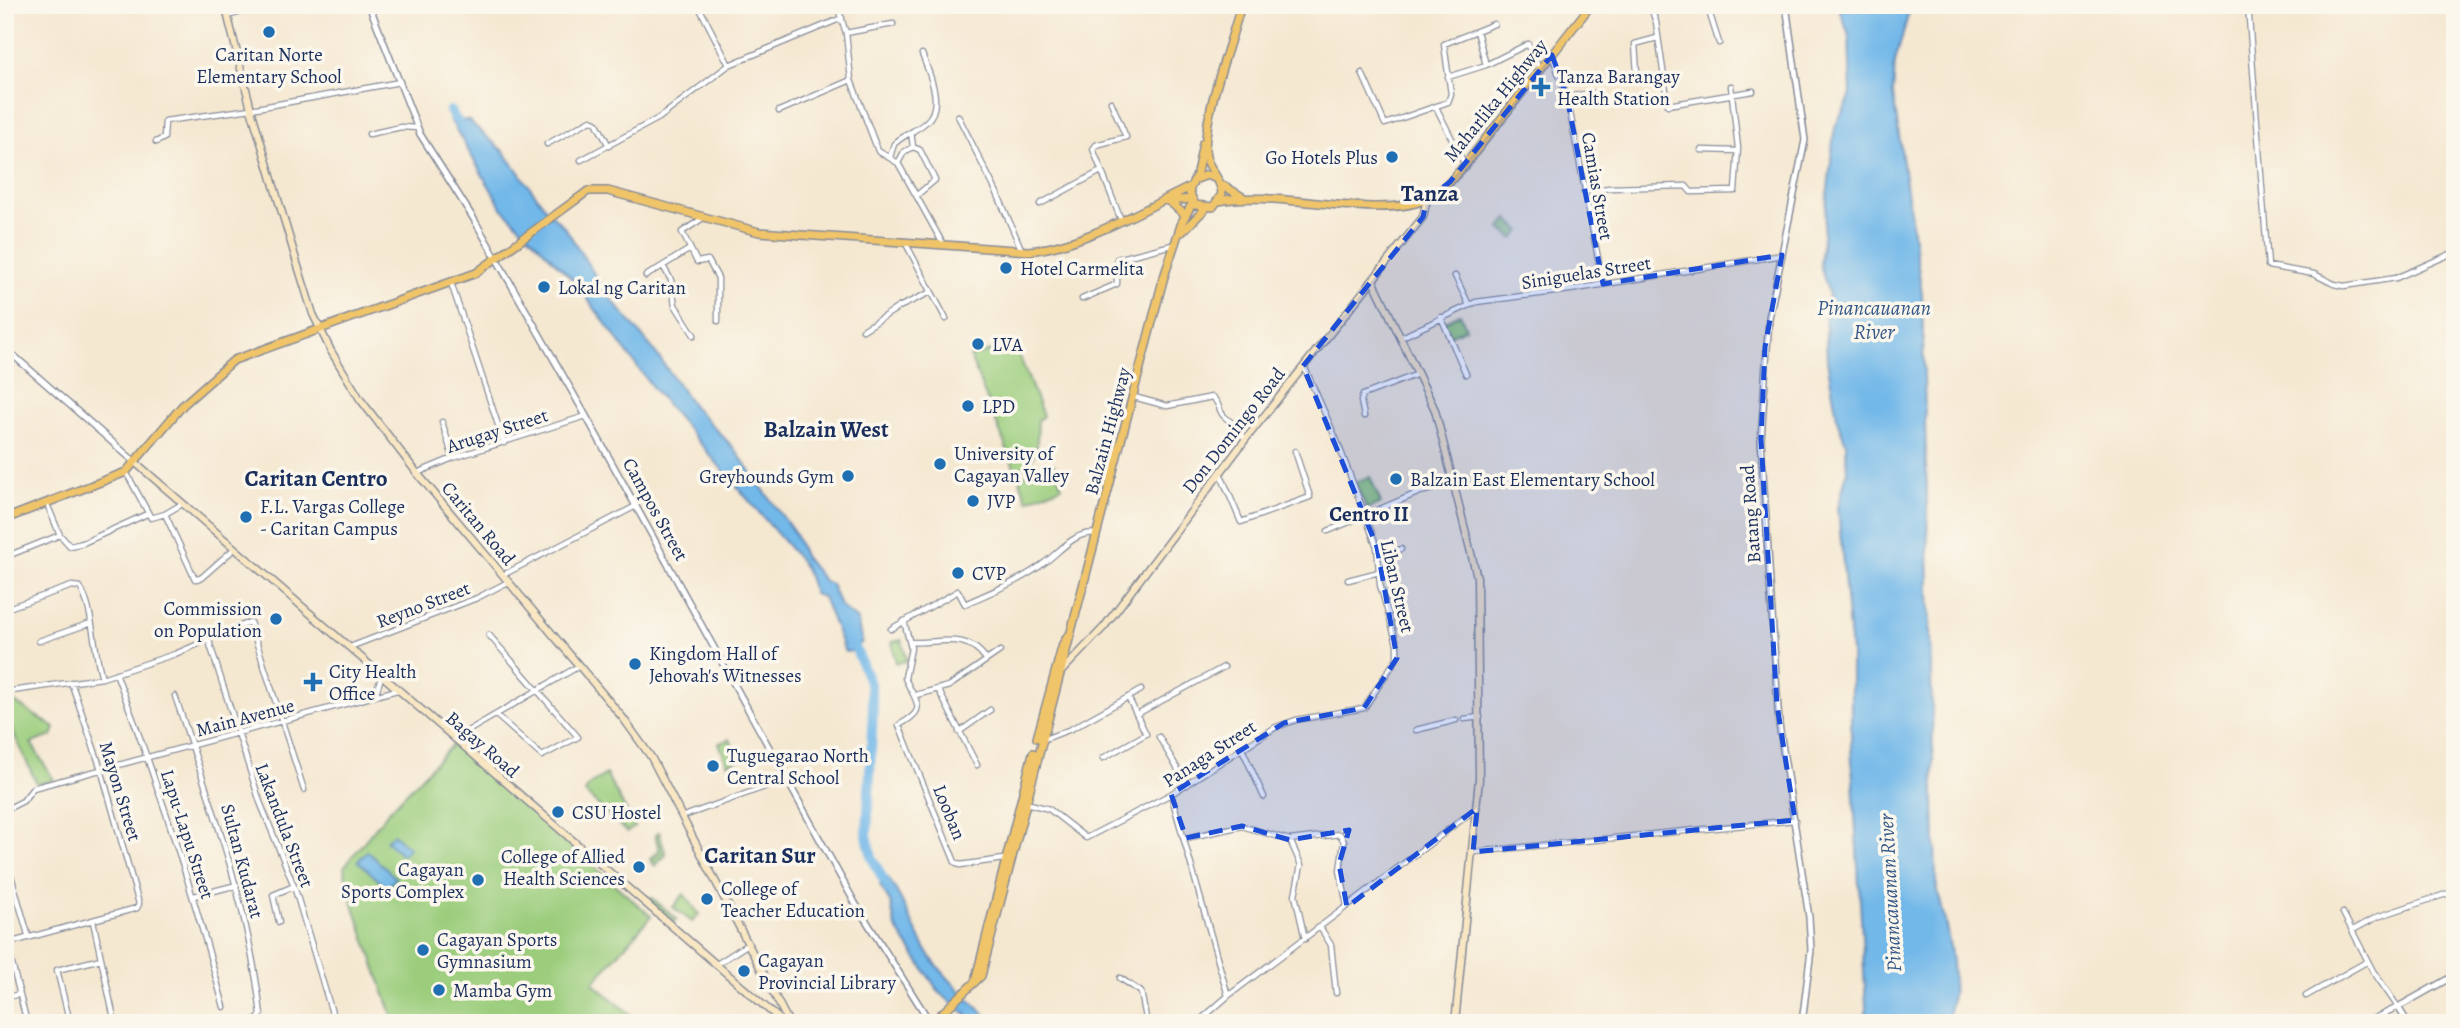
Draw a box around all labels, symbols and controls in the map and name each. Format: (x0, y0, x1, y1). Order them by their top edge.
marker: Caritan Norte Elementary School (261, 24, 277, 40)
street label: Maharlika Highway (1438, 33, 1554, 168)
place label: Caritan Norte Elementary School (196, 42, 342, 90)
place label: Tanza Barangay Health Station (1557, 64, 1680, 112)
marker: Tanza Barangay Health Station (1531, 77, 1551, 97)
street label: Camias Street (1575, 130, 1619, 242)
place label: Go Hotels Plus (1265, 145, 1378, 171)
marker: Go Hotels Plus (1384, 149, 1400, 165)
district label: Tanza (1401, 178, 1459, 209)
street label: Siniguelas Street (1519, 250, 1653, 296)
place label: Hotel Carmelita (1020, 256, 1144, 282)
marker: Hotel Carmelita (998, 260, 1014, 276)
place label: Lokal ng Caritan (558, 275, 686, 301)
marker: Lokal ng Caritan (536, 279, 552, 295)
water label: Pinancauanan River (1817, 294, 1931, 346)
place label: LVA (992, 332, 1024, 358)
marker: LVA (970, 336, 986, 352)
street label: Don Domingo Road (1176, 361, 1292, 499)
street label: Balzain Highway (1078, 364, 1138, 498)
place label: LPD (982, 394, 1015, 420)
marker: LPD (960, 398, 976, 414)
street label: Arugay Street (442, 402, 551, 460)
district label: Balzain West (763, 414, 889, 445)
place label: University of Cagayan Valley (954, 441, 1069, 489)
street label: Campos Street (616, 453, 694, 566)
marker: University of Cagayan Valley (932, 456, 948, 472)
district label: Caritan Centro (244, 463, 388, 494)
street label: Batang Road (1735, 463, 1767, 564)
place label: Greyhounds Gym (699, 464, 834, 490)
place label: Balzain East Elementary School (1410, 467, 1655, 493)
marker: Greyhounds Gym (840, 468, 856, 484)
marker: Balzain East Elementary School (1388, 471, 1404, 487)
street label: Caritan Road (435, 476, 522, 572)
place label: JVP (987, 489, 1016, 515)
marker: JVP (965, 493, 981, 509)
place label: F.L. Vargas College - Caritan Campus (260, 494, 405, 542)
district label: Centro II (1329, 500, 1409, 528)
marker: F.L. Vargas College - Caritan Campus (238, 509, 254, 525)
street label: Liban Street (1374, 537, 1420, 635)
place label: CVP (972, 561, 1006, 587)
marker: CVP (950, 565, 966, 581)
street label: Reyno Street (373, 575, 474, 635)
place label: Commission on Population (154, 596, 262, 644)
marker: Commission on Population (268, 611, 284, 627)
place label: Kingdom Hall of Jehovah's Witnesses (649, 641, 802, 689)
marker: Kingdom Hall of Jehovah's Witnesses (627, 656, 643, 672)
place label: City Health Office (329, 659, 417, 707)
marker: City Health Office (303, 672, 323, 692)
street label: Main Avenue (193, 692, 297, 744)
street label: Bagay Road (440, 705, 525, 785)
street label: Panaga Street (1158, 714, 1261, 794)
street label: Mayon Street (93, 738, 148, 844)
place label: Tuguegarao North Central School (727, 743, 869, 791)
marker: Tuguegarao North Central School (705, 758, 721, 774)
street label: Lakandula Street (248, 759, 320, 891)
street label: Lapu-Lapu Street (154, 766, 220, 902)
street label: Looban (926, 781, 972, 844)
place label: CSU Hostel (572, 800, 661, 826)
street label: Sultan Kudarat (214, 801, 270, 921)
marker: CSU Hostel (550, 804, 566, 820)
water label: Pinancauanan River (1872, 812, 1908, 973)
district label: Caritan Sur (704, 840, 816, 871)
place label: College of Allied Health Sciences (501, 844, 626, 892)
place label: Cagayan Sports Complex (341, 857, 464, 905)
marker: College of Allied Health Sciences (631, 859, 647, 875)
marker: Cagayan Sports Complex (470, 872, 486, 888)
place label: College of Teacher Education (721, 876, 865, 924)
marker: College of Teacher Education (699, 891, 715, 907)
place label: Cagayan Sports Gymnasium (437, 927, 557, 975)
marker: Cagayan Sports Gymnasium (415, 942, 431, 958)
place label: Cagayan Provincial Library (758, 948, 897, 996)
marker: Cagayan Provincial Library (736, 963, 752, 979)
place label: Mamba Gym (453, 978, 553, 1004)
marker: Mamba Gym (431, 982, 447, 998)

